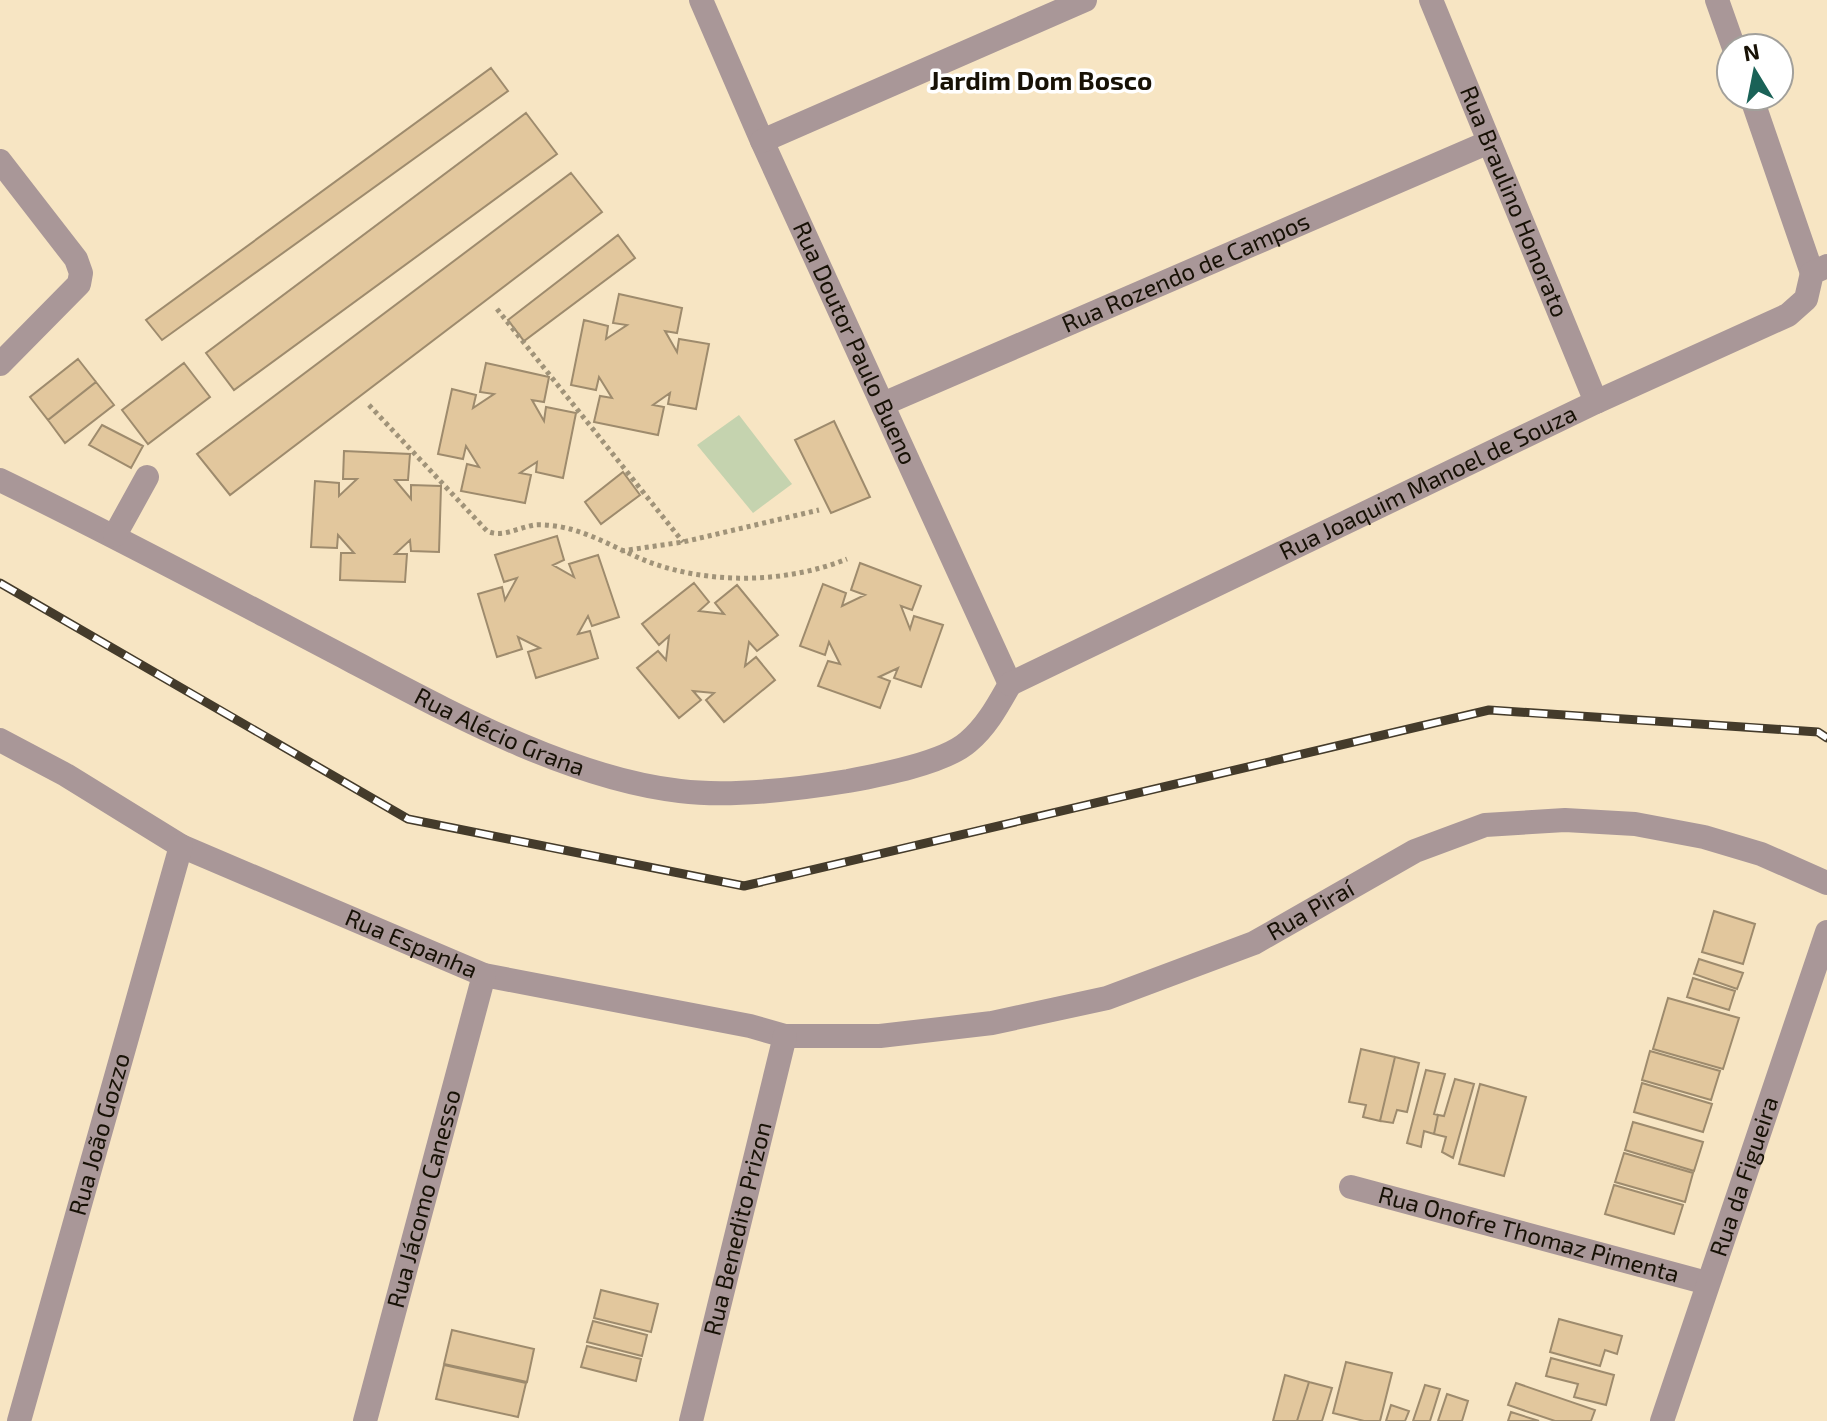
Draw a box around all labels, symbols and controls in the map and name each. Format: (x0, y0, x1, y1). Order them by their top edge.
north arrow (1715, 32, 1795, 112)
text: N (1741, 37, 1761, 66)
district label: Jardim Dom Bosco (930, 64, 1152, 95)
street label: Rua Braulino Honorato (1455, 81, 1576, 321)
street label: Rua Rozendo de Campos (1057, 205, 1314, 338)
street label: Rua Doutor Paulo Bueno (788, 217, 924, 469)
street label: Rua Joaquim Manoel de Souza (1274, 398, 1581, 565)
street label: Rua Alécio Grana (410, 681, 589, 781)
street label: Rua Piraí (1261, 872, 1360, 946)
street label: Rua Espanha (341, 902, 482, 984)
street label: Rua João Gozzo (62, 1049, 135, 1218)
street label: Rua Jácomo Canesso (380, 1086, 466, 1311)
street label: Rua da Figueira (1703, 1092, 1784, 1260)
street label: Rua Benedito Prizon (696, 1118, 777, 1338)
street label: Rua Onofre Thomaz Pimenta (1375, 1179, 1683, 1288)

